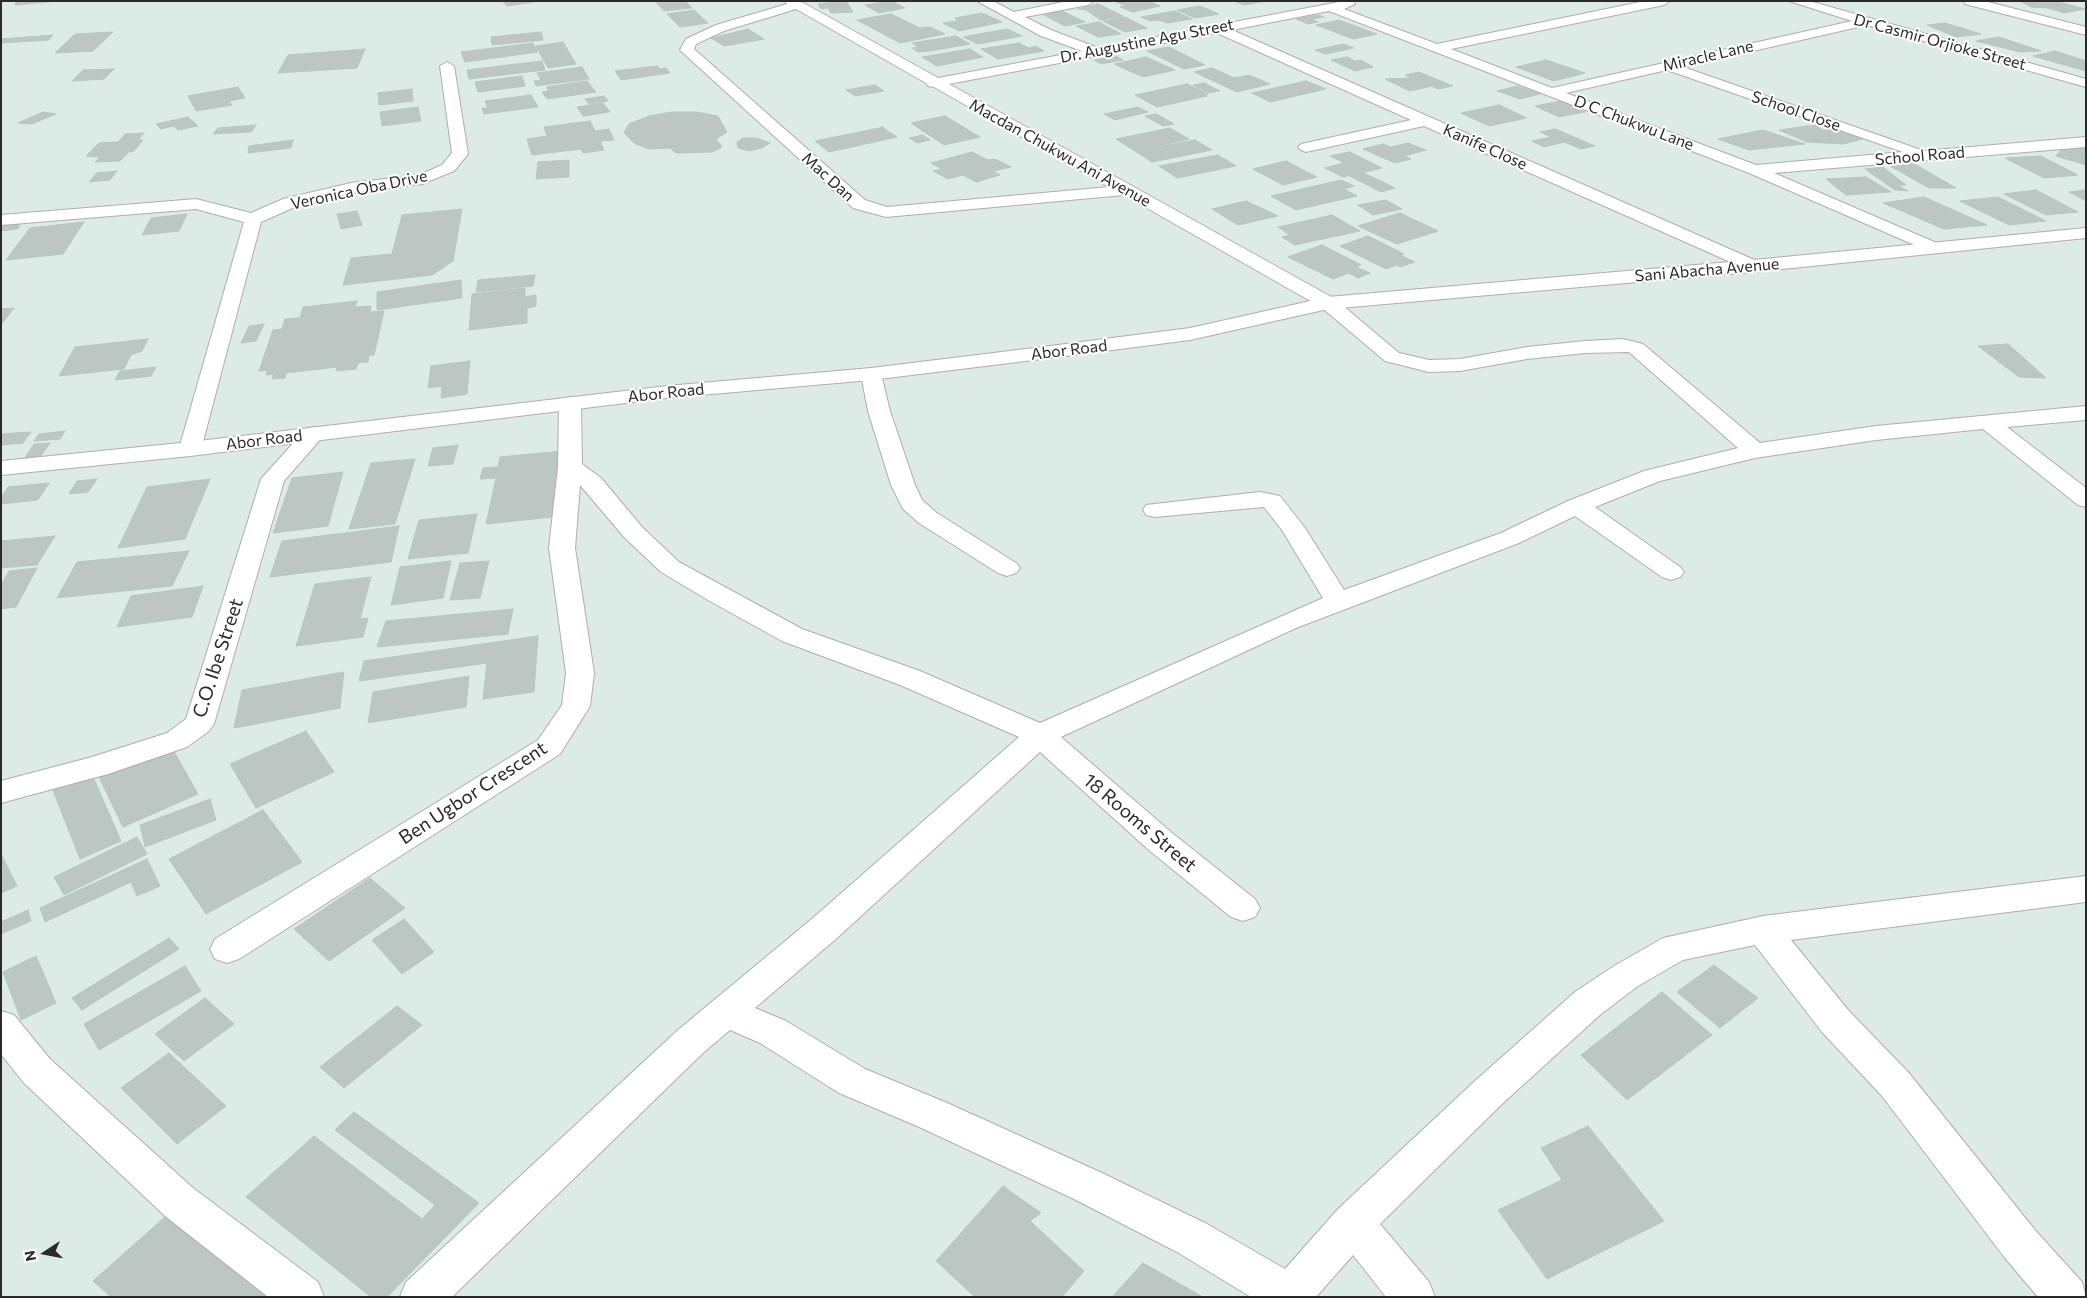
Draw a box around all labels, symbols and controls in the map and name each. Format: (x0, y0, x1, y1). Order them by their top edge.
street label: Dr Casmir Orjioke Street (1852, 10, 2028, 74)
street label: Dr. Augustine Agu Street (1058, 15, 1236, 67)
street label: Miracle Lane (1661, 36, 1755, 76)
street label: School Close (1749, 87, 1843, 135)
street label: D C Chukwu Lane (1571, 91, 1697, 155)
street label: Macdan Chukwu Ani Avenue (966, 95, 1154, 211)
street label: Kanife Close (1440, 120, 1530, 174)
street label: School Road (1874, 143, 1966, 169)
street label: Mac Dan (798, 149, 858, 205)
street label: Veronica Oba Drive (289, 166, 429, 214)
street label: Sani Abacha Avenue (1634, 254, 1780, 286)
street label: Abor Road (1030, 336, 1108, 364)
street label: Abor Road (627, 379, 705, 407)
street label: Abor Road (225, 426, 303, 454)
street label: C.O. Ibe Street (188, 596, 248, 720)
street label: Ben Ugbor Crescent (395, 737, 551, 849)
street label: 18 Rooms Street (1079, 769, 1201, 877)
north arrow (20, 1228, 70, 1278)
text: N (20, 1249, 39, 1263)

